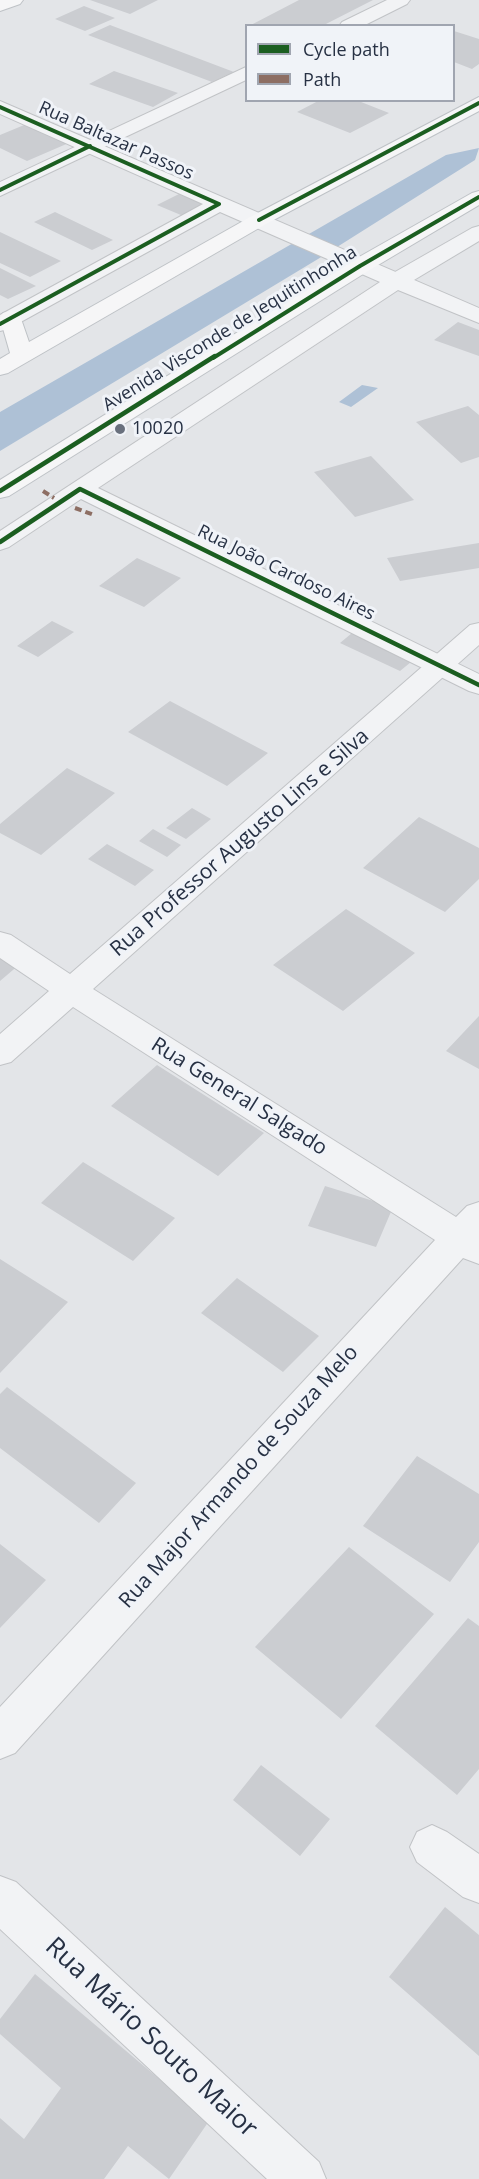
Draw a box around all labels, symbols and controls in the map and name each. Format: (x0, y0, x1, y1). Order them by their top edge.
legend (245, 24, 455, 102)
text: Cycle path (303, 37, 390, 61)
text: Path (303, 67, 341, 91)
street label: Rua Baltazar Passos (35, 97, 197, 185)
street label: Avenida Visconde de Jequitinhonha (99, 242, 361, 416)
place label: 10020 (132, 418, 183, 440)
marker: 10020 (113, 422, 127, 436)
street label: Rua João Cardoso Aires (194, 521, 378, 625)
street label: Rua Professor Augusto Lins e Silva (106, 724, 374, 962)
street label: Rua General Salgado (146, 1033, 332, 1161)
street label: Rua Major Armando de Souza Melo (114, 1340, 364, 1614)
street label: Rua Mário Souto Maior (38, 1932, 264, 2144)

